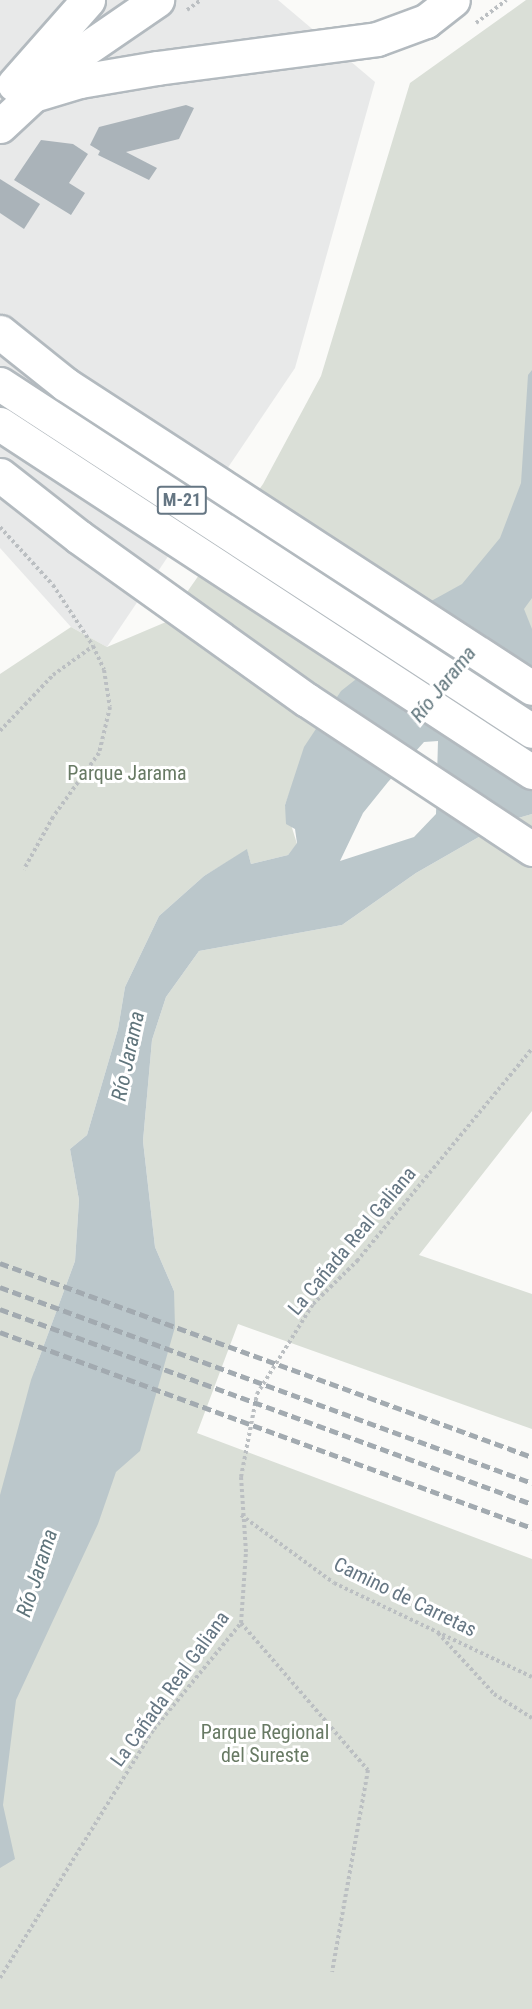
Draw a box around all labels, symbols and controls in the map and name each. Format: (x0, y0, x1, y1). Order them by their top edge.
road number: M-21 (156, 485, 207, 515)
water label: Río Jarama (405, 641, 481, 727)
park label: Parque Jarama (67, 761, 187, 785)
water label: Río Jarama (106, 1009, 150, 1103)
street label: La Cañada Real Galiana (283, 1162, 421, 1320)
water label: Río Jarama (11, 1526, 63, 1620)
street label: Camino de Carretas (330, 1552, 480, 1642)
street label: La Cañada Real Galiana (106, 1607, 234, 1771)
park label: Parque Regional del Sureste (201, 1720, 329, 1767)

